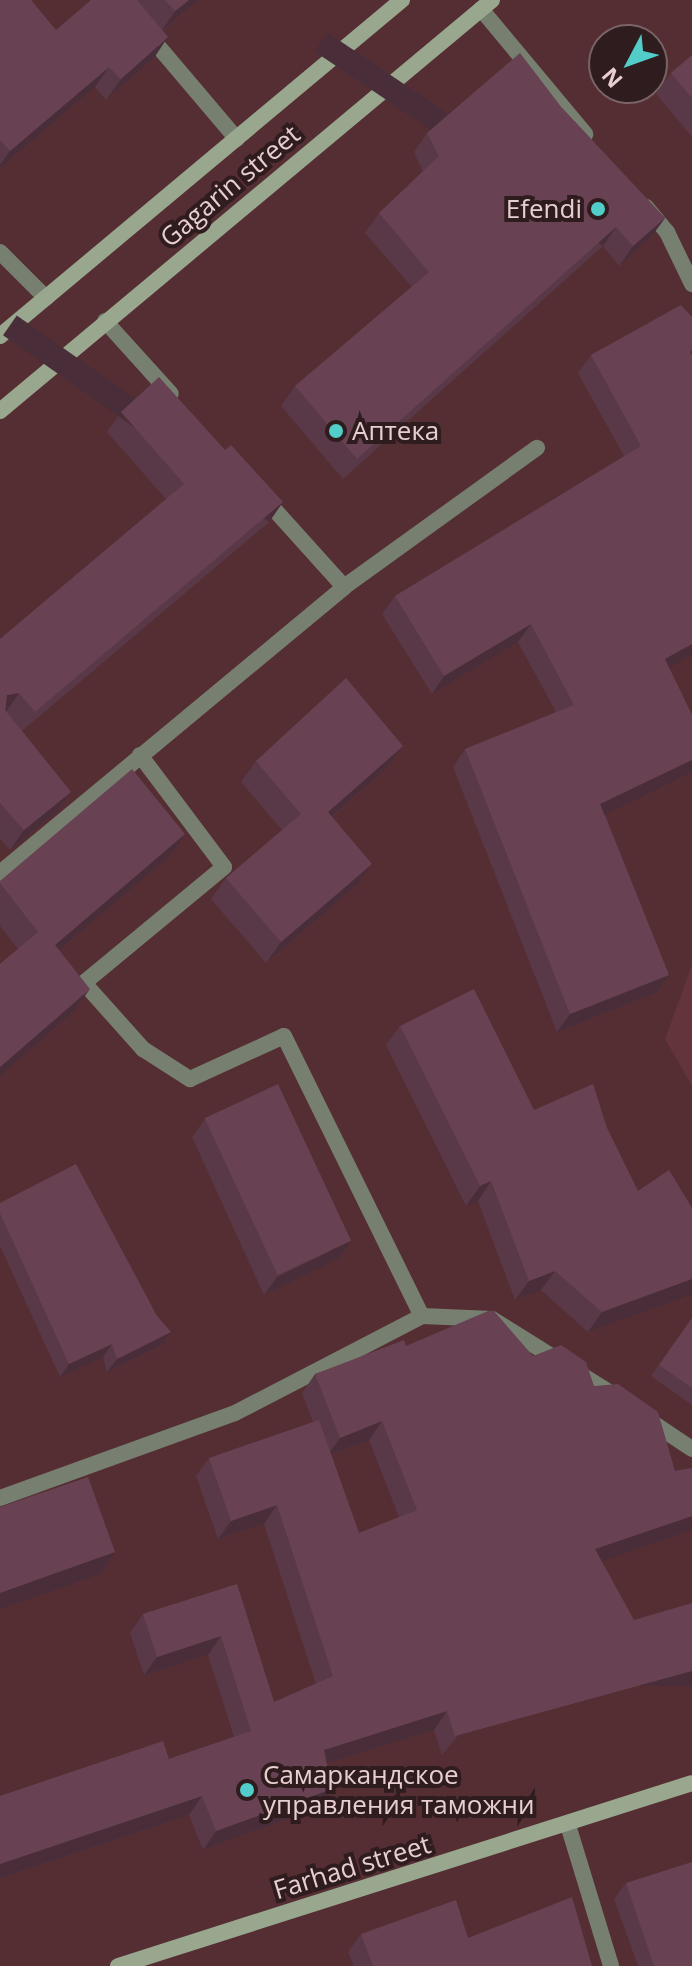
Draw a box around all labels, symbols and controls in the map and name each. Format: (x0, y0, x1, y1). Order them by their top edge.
north arrow (588, 24, 668, 104)
text: N (594, 62, 629, 95)
street label: Gagarin street (154, 119, 306, 253)
place label: Efendi (506, 193, 582, 225)
marker: Efendi (589, 200, 607, 218)
place label: Аптека (352, 415, 439, 447)
marker: Аптека (327, 422, 345, 440)
place label: Самаркандское управления таможни (263, 1759, 535, 1820)
marker: Самаркандское управления таможни (238, 1781, 256, 1799)
street label: Farhad street (270, 1828, 434, 1906)

